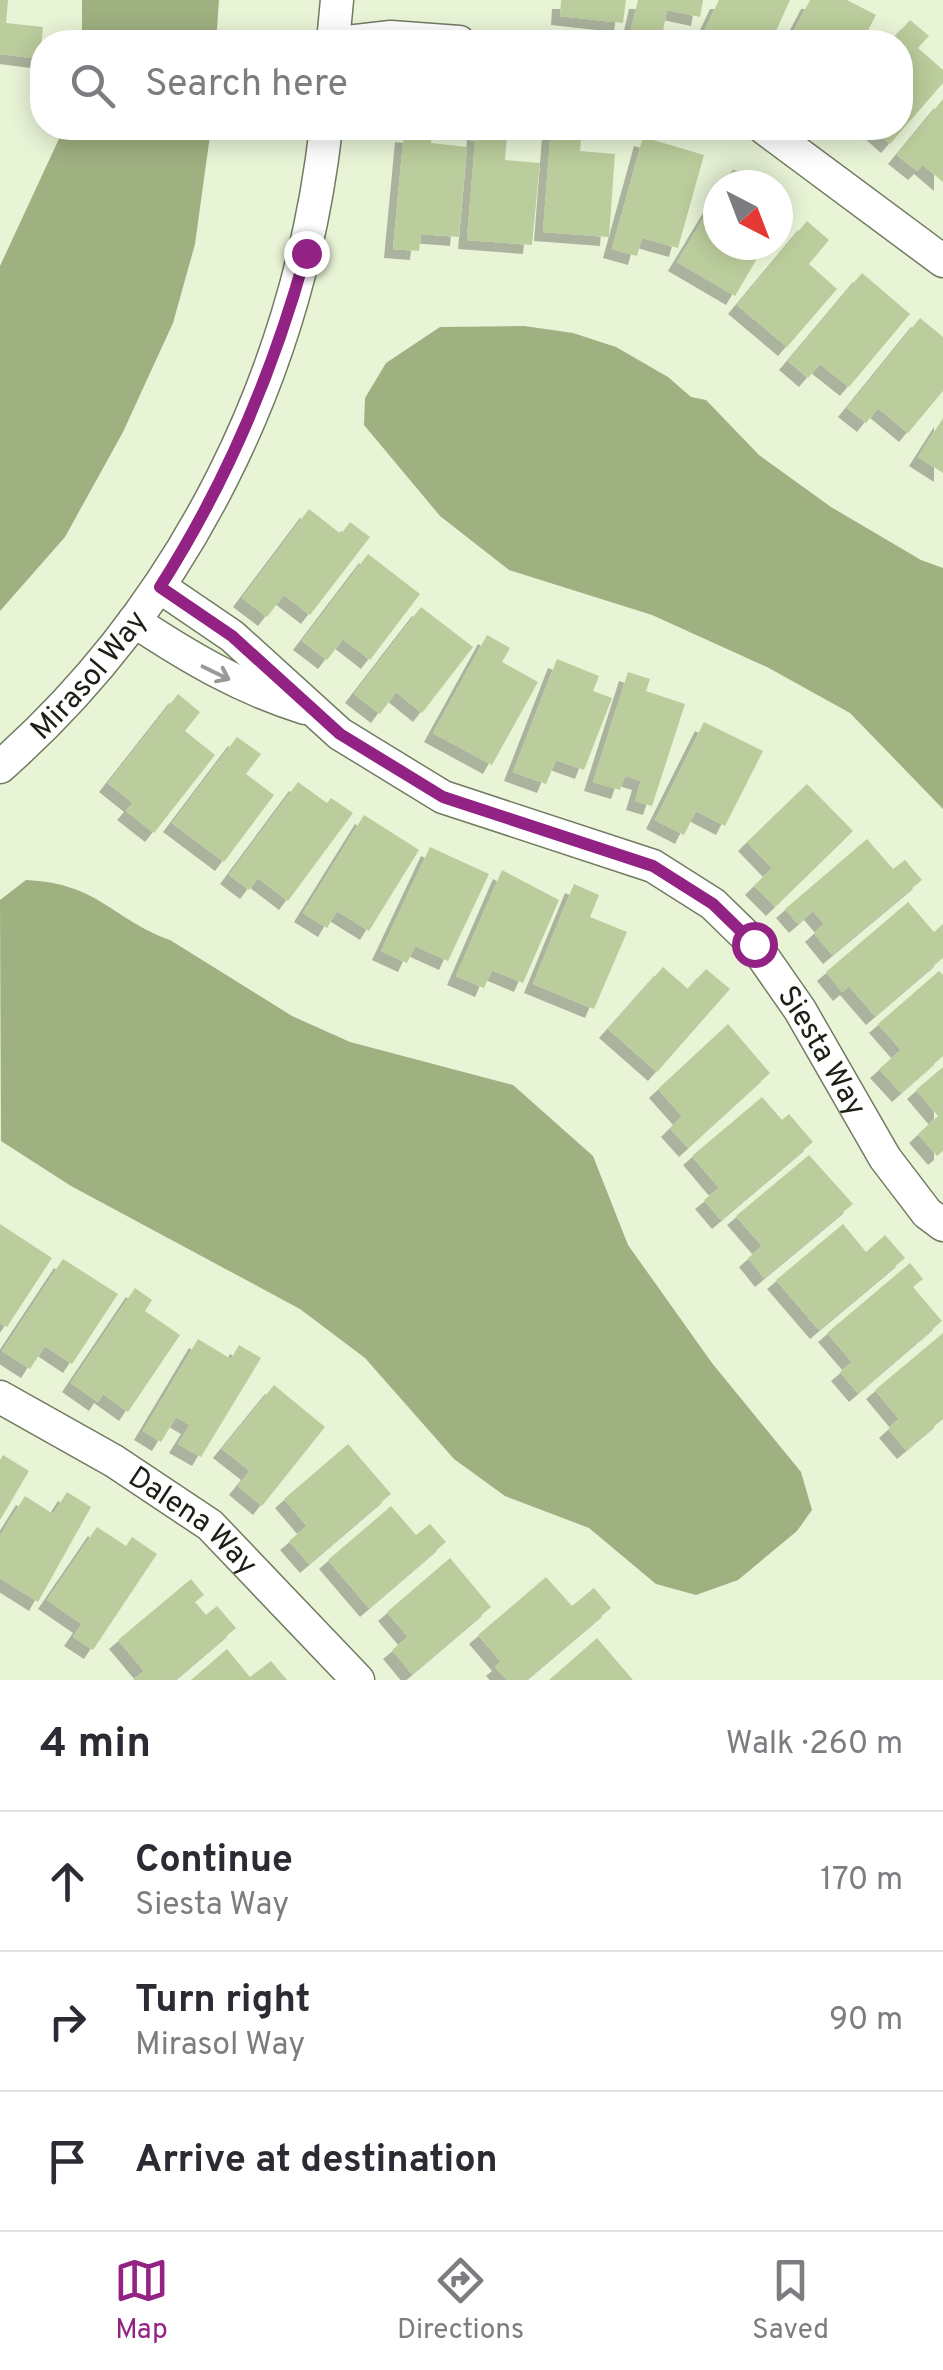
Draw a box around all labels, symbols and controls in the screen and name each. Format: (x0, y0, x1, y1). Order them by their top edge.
search box (30, 30, 913, 140)
icon: search (65, 58, 120, 113)
text: Search here (145, 61, 348, 110)
north arrow (703, 170, 793, 260)
route end (284, 231, 330, 277)
street label: Mirasol Way (24, 604, 156, 749)
one-way arrow (201, 664, 231, 683)
route start (732, 922, 778, 968)
street label: Siesta Way (768, 980, 873, 1124)
street label: Dalena Way (120, 1460, 264, 1584)
text: 4 min (40, 1719, 151, 1772)
text: Walk · 260 m (726, 1725, 903, 1765)
text: Continue (135, 1837, 293, 1886)
icon: ahead (40, 1854, 95, 1909)
text: 170 m (820, 1861, 903, 1901)
text: Siesta Way (135, 1886, 289, 1926)
text: Turn right (135, 1977, 310, 2026)
icon: right (40, 1994, 95, 2049)
text: 90 m (829, 2001, 903, 2041)
text: Mirasol Way (135, 2026, 305, 2066)
icon: arrive (40, 2134, 95, 2189)
text: Arrive at destination (135, 2137, 498, 2186)
tab: Map (114, 2253, 169, 2349)
tab: Directions (397, 2253, 524, 2349)
tab: Saved (752, 2253, 829, 2349)

